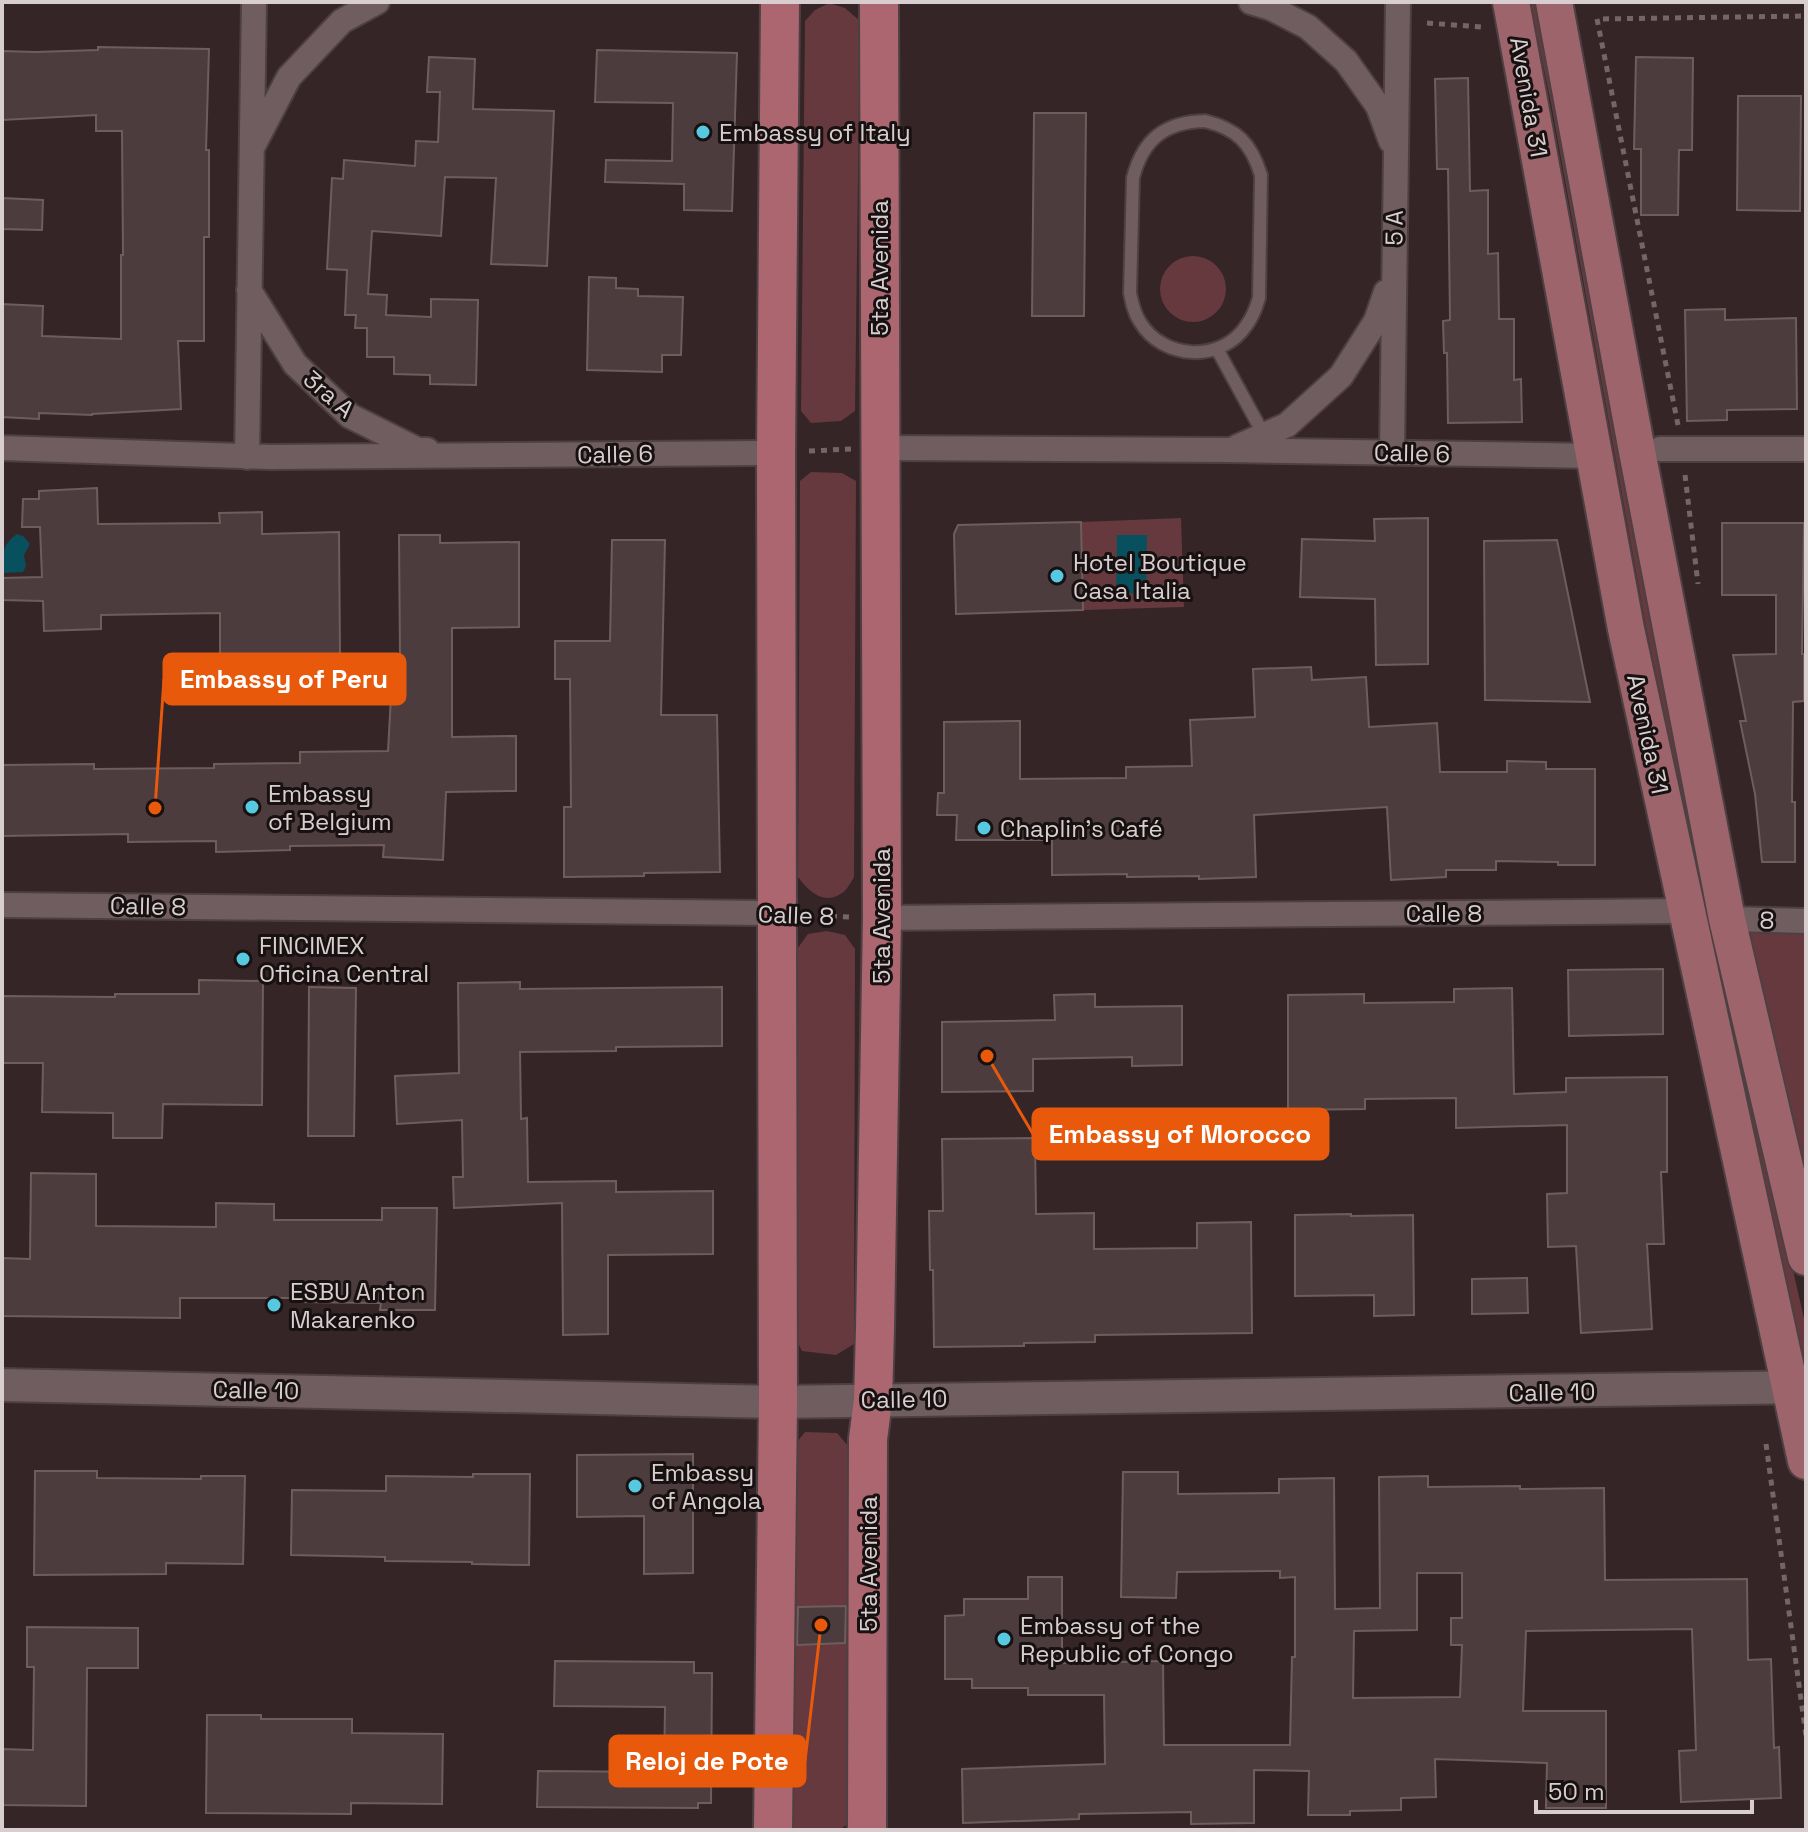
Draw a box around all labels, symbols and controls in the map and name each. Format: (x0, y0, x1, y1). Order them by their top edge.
street label: Avenida 31 (1503, 34, 1555, 160)
place label: Embassy of Italy (719, 117, 911, 148)
marker: Embassy of Italy (694, 123, 712, 141)
street label: 5ta Avenida (864, 200, 895, 336)
street label: 5 A (1378, 210, 1410, 246)
street label: 3ra A (297, 363, 361, 425)
street label: Calle 6 (1374, 437, 1450, 469)
street label: Calle 6 (577, 438, 653, 470)
place label: Hotel Boutique Casa Italia (1073, 547, 1247, 606)
marker: Hotel Boutique Casa Italia (1048, 567, 1066, 585)
callout: Embassy of Peru (164, 654, 405, 704)
text: Embassy of Peru (180, 662, 388, 696)
street label: Avenida 31 (1620, 671, 1676, 797)
place label: Embassy of Belgium (268, 778, 392, 837)
marker: Embassy of Belgium (243, 798, 261, 816)
place label: Chaplin's Café (1000, 813, 1163, 844)
marker: Chaplin's Café (975, 819, 993, 837)
street label: 5ta Avenida (866, 848, 897, 984)
street label: Calle 8 (110, 890, 186, 922)
street label: Calle 8 (757, 898, 835, 932)
street label: Calle 8 (1406, 898, 1482, 929)
street label: 8 (1759, 904, 1775, 936)
place label: FINCIMEX Oficina Central (259, 930, 429, 989)
marker: FINCIMEX Oficina Central (234, 950, 252, 968)
callout: Embassy of Morocco (1033, 1109, 1328, 1159)
text: Embassy of Morocco (1049, 1117, 1311, 1151)
place label: ESBU Anton Makarenko (290, 1276, 425, 1335)
marker: ESBU Anton Makarenko (265, 1296, 283, 1314)
street label: Calle 10 (212, 1374, 300, 1406)
street label: Calle 10 (1508, 1376, 1596, 1408)
street label: Calle 10 (860, 1383, 948, 1415)
place label: Embassy of Angola (651, 1457, 762, 1516)
marker: Embassy of Angola (626, 1477, 644, 1495)
street label: 5ta Avenida (853, 1496, 884, 1632)
place label: Embassy of the Republic of Congo (1020, 1610, 1234, 1669)
marker: Embassy of the Republic of Congo (995, 1630, 1013, 1648)
callout: Reloj de Pote (610, 1736, 805, 1786)
text: Reloj de Pote (625, 1744, 789, 1778)
scale bar (1536, 1764, 1752, 1814)
text: 50 m (1548, 1776, 1605, 1807)

